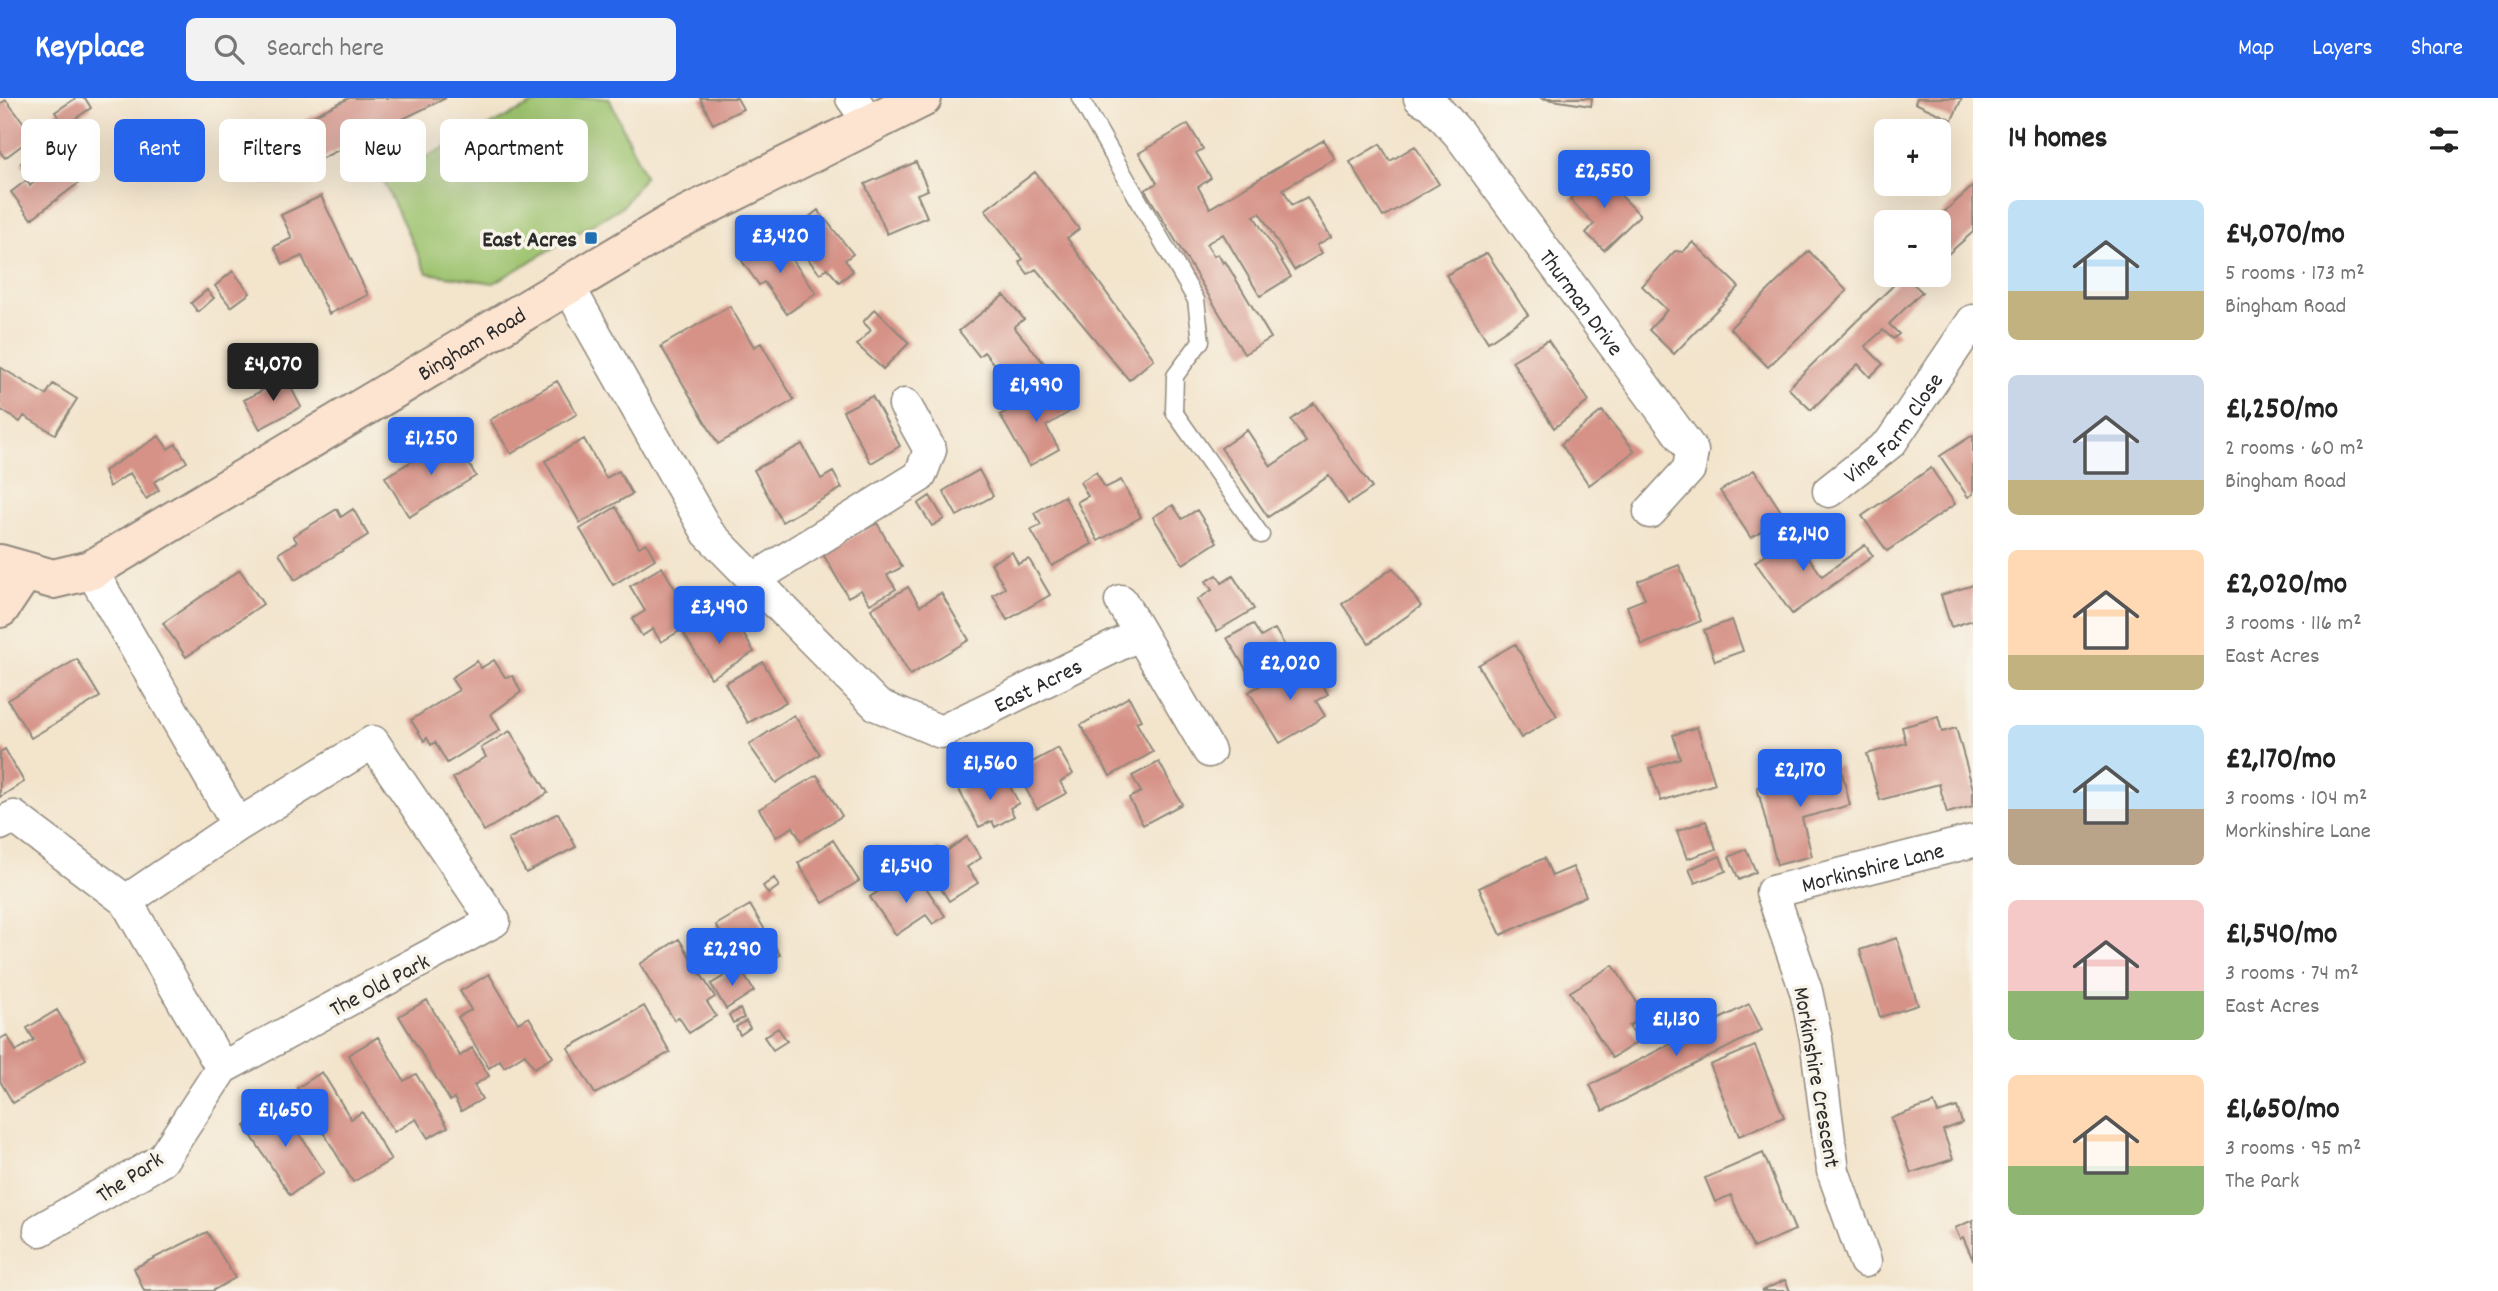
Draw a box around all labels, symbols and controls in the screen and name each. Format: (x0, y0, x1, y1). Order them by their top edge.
search box (186, 18, 676, 81)
text: Keyplace (35, 26, 144, 73)
icon: search (210, 30, 248, 68)
text: Search here (266, 31, 384, 68)
text: Map (2238, 32, 2274, 66)
text: Layers (2312, 32, 2373, 66)
text: Share (2411, 32, 2463, 66)
chip: Buy (21, 119, 100, 182)
chip: Rent (114, 119, 205, 182)
chip: Filters (219, 119, 326, 182)
chip: New (340, 119, 426, 182)
chip: Apartment (440, 119, 588, 182)
map controls (1874, 119, 1951, 287)
button: + (1874, 119, 1951, 196)
text: 14 homes (2008, 119, 2107, 162)
icon: filters (2425, 121, 2463, 159)
pin: £2,550 (1547, 150, 1661, 210)
text: £2,550 (1574, 156, 1634, 189)
button: − (1874, 210, 1951, 287)
text: £4,070/mo (2225, 215, 2345, 258)
pin: £3,420 (723, 216, 837, 275)
text: £3,420 (751, 221, 809, 254)
place label: East Acres (482, 225, 577, 258)
icon: home (2064, 228, 2148, 312)
marker: East Acres (583, 230, 599, 246)
street label: Thurman Drive (1529, 244, 1630, 364)
text: 5 rooms · 173 m² (2225, 258, 2365, 291)
text: Bingham Road (2225, 291, 2346, 324)
street label: Bingham Road (412, 301, 534, 391)
pin: £4,070 (216, 344, 330, 403)
text: £4,070 (243, 349, 303, 382)
pin: £1,990 (979, 364, 1093, 424)
street label: Vine Farm Close (1838, 367, 1953, 493)
text: £1,990 (1009, 370, 1063, 403)
text: £1,250/mo (2225, 390, 2338, 433)
icon: home (2064, 403, 2148, 487)
pin: £1,250 (374, 418, 488, 477)
text: £1,250 (404, 423, 458, 456)
text: 2 rooms · 60 m² (2225, 433, 2364, 466)
text: Bingham Road (2225, 466, 2346, 499)
pin: £2,140 (1746, 514, 1860, 573)
text: £2,140 (1776, 519, 1830, 552)
text: £2,020/mo (2225, 565, 2347, 608)
icon: home (2064, 578, 2148, 662)
pin: £3,490 (662, 587, 776, 646)
text: £3,490 (690, 592, 748, 625)
text: 3 rooms · 116 m² (2225, 608, 2362, 641)
text: East Acres (2225, 641, 2320, 674)
pin: £2,020 (1233, 642, 1347, 702)
text: £2,020 (1259, 648, 1321, 681)
street label: East Acres (989, 652, 1089, 723)
text: £2,170/mo (2225, 740, 2336, 783)
pin: £1,560 (933, 742, 1047, 802)
text: £1,560 (962, 748, 1018, 781)
pin: £2,170 (1743, 750, 1857, 809)
icon: home (2064, 753, 2148, 837)
text: £2,170 (1774, 755, 1826, 788)
text: 3 rooms · 104 m² (2225, 783, 2367, 816)
text: Morkinshire Lane (2225, 816, 2371, 849)
street label: Morkinshire Lane (1799, 836, 1948, 904)
pin: £1,540 (849, 846, 963, 905)
text: £1,540 (879, 851, 933, 884)
text: £1,540/mo (2225, 915, 2337, 958)
pin: £2,290 (675, 928, 789, 988)
icon: home (2064, 928, 2148, 1012)
text: £2,290 (702, 934, 762, 967)
street label: The Old Park (325, 947, 437, 1027)
text: 3 rooms · 74 m² (2225, 958, 2359, 991)
street label: Morkinshire Crescent (1782, 985, 1847, 1171)
text: East Acres (2225, 991, 2320, 1024)
pin: £1,130 (1619, 998, 1733, 1058)
text: £1,130 (1652, 1004, 1700, 1037)
pin: £1,650 (228, 1090, 342, 1149)
text: £1,650/mo (2225, 1090, 2340, 1133)
text: £1,650 (257, 1095, 313, 1128)
icon: home (2064, 1103, 2148, 1187)
text: 3 rooms · 95 m² (2225, 1133, 2361, 1166)
street label: The Park (91, 1145, 171, 1213)
text: The Park (2225, 1166, 2299, 1199)

